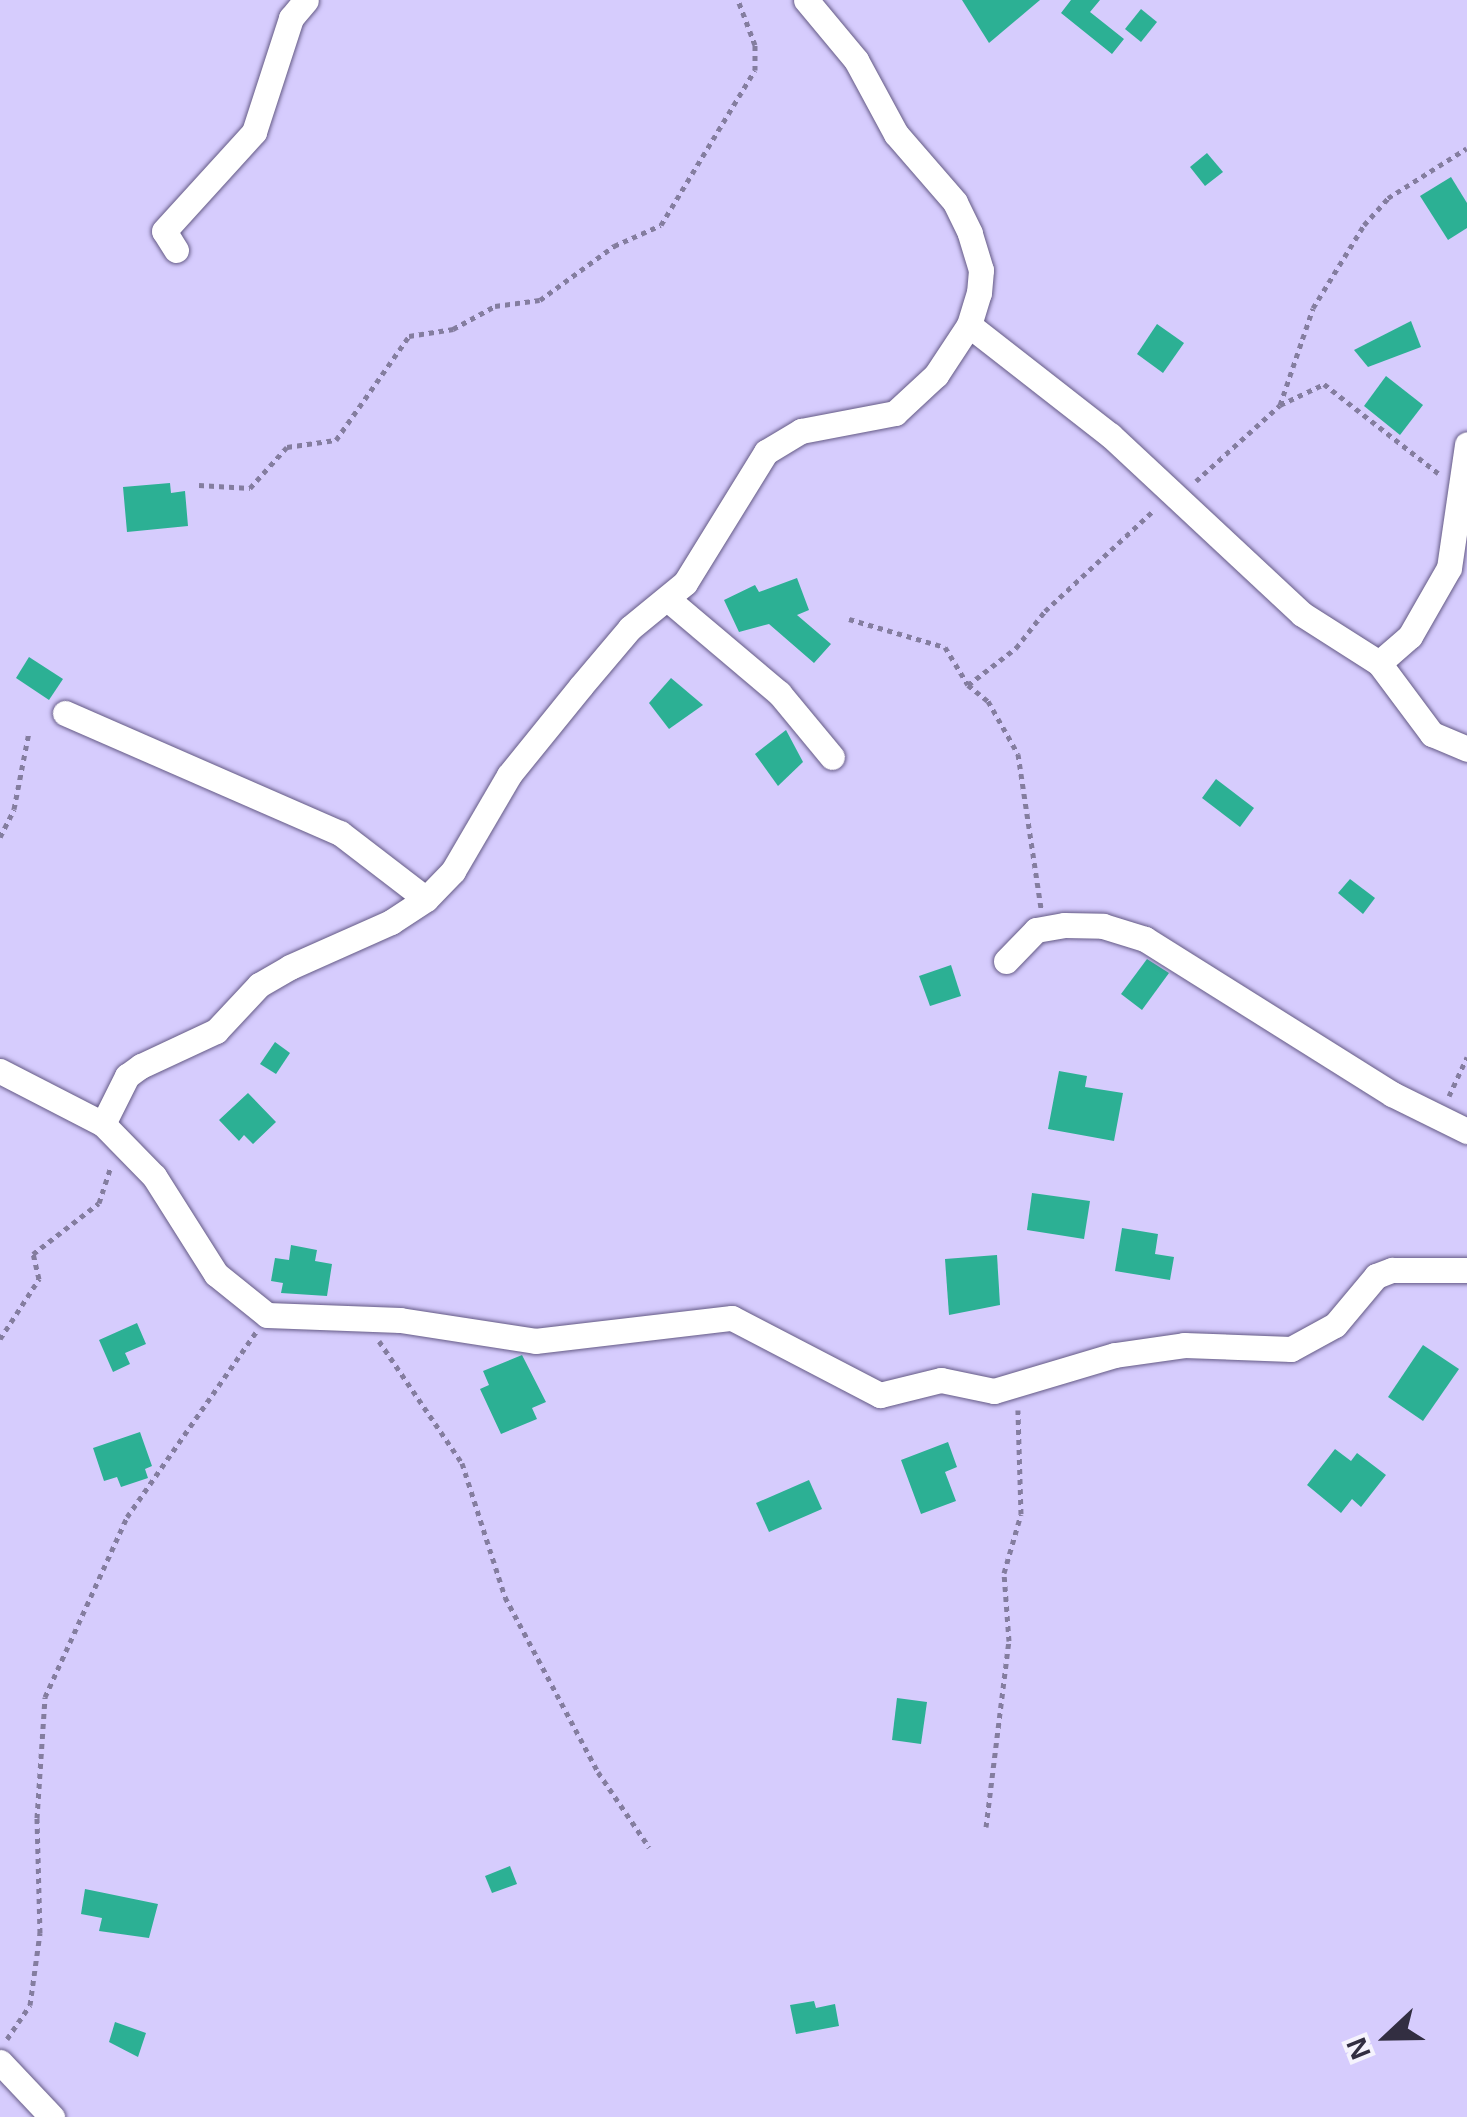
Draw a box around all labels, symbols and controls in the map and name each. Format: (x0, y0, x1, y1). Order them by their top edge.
north arrow (1337, 1987, 1437, 2087)
text: N (1341, 2033, 1377, 2064)

